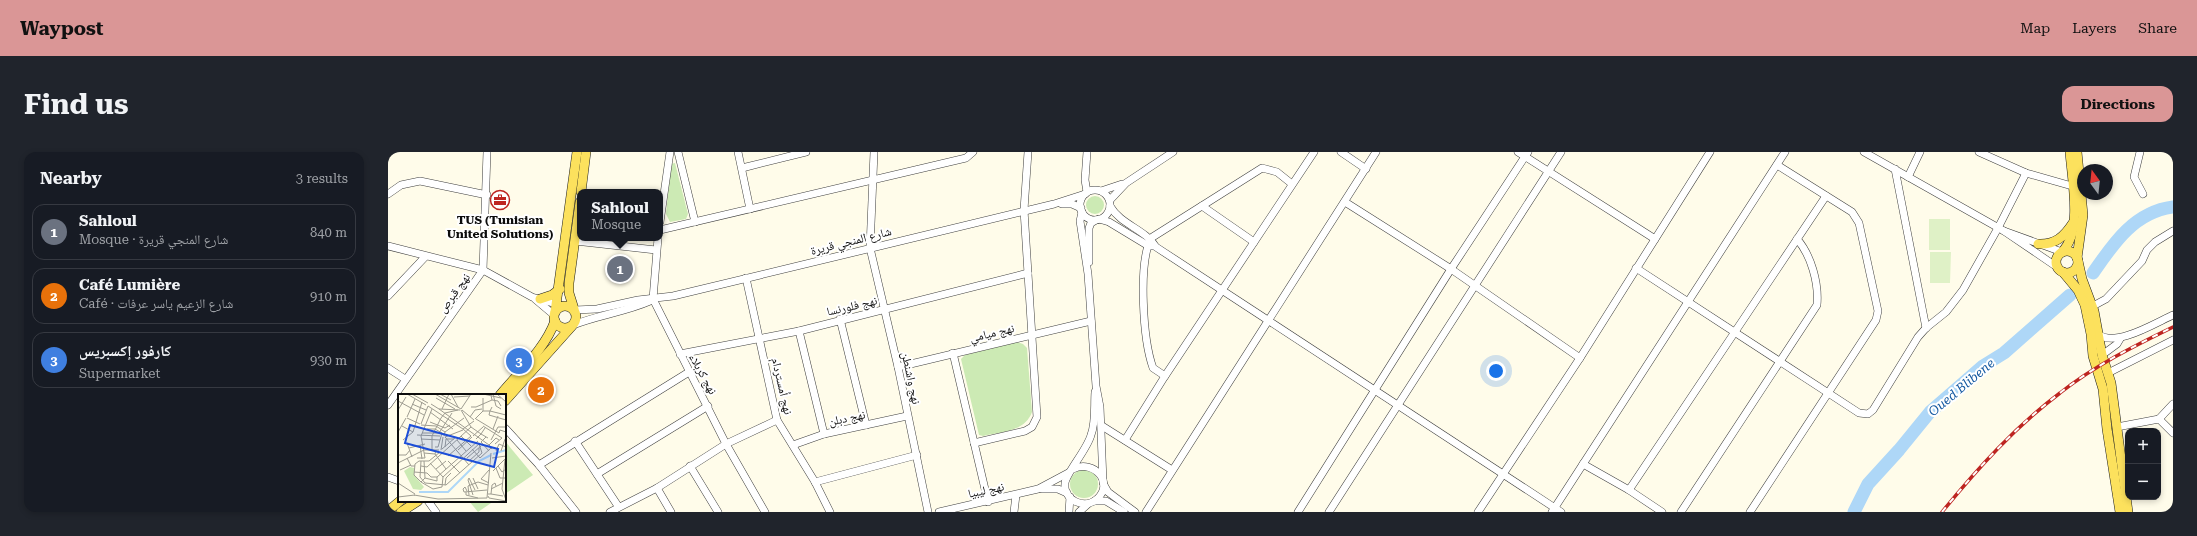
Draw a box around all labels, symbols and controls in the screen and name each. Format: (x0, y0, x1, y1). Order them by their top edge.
text: Waypost (20, 17, 103, 40)
text: Map (2020, 20, 2050, 36)
text: Layers (2072, 20, 2116, 36)
text: Share (2138, 20, 2177, 36)
button: Directions (2062, 86, 2173, 122)
text: Find us (24, 88, 128, 121)
north arrow (2077, 164, 2113, 200)
text: Nearby (40, 168, 102, 188)
text: 3 results (296, 171, 348, 186)
office icon: TUS (Tunisian United Solutions) (489, 189, 511, 211)
popup (577, 189, 663, 241)
text: Sahloul (591, 199, 649, 217)
text: Sahloul (79, 212, 137, 230)
place label: TUS (Tunisian United Solutions) (447, 213, 553, 241)
text: Mosque (591, 217, 641, 232)
street label: شارع المنجي قريرة (809, 224, 894, 261)
text: 1 (50, 225, 58, 240)
text: 840 m (310, 225, 347, 240)
text: Mosque · شارع المنجي قريرة (79, 232, 228, 247)
pin: 1 (607, 254, 633, 284)
street label: نهج قبرص (435, 270, 473, 316)
text: Café Lumière (79, 276, 180, 294)
text: 2 (50, 289, 58, 304)
text: 910 m (310, 289, 347, 304)
street label: نهج فلورنسا (825, 293, 879, 319)
text: Café · شارع الزعيم ياسر عرفات (79, 296, 233, 311)
street label: نهج ميامي (968, 321, 1016, 348)
text: كارفور إكسبريس (79, 342, 171, 360)
pin: 3 (506, 346, 532, 376)
street label: نهج واشنطن (899, 350, 923, 406)
street label: نهج كربلاء (686, 351, 720, 397)
text: 3 (50, 353, 58, 368)
text: 930 m (310, 353, 347, 368)
water label: Oued Blibene (1925, 355, 1998, 419)
street label: نهج أمستردام (768, 356, 795, 416)
your location (1486, 361, 1506, 381)
text: Supermarket (79, 366, 160, 381)
pin: 2 (528, 375, 554, 405)
inset map (398, 394, 506, 502)
street label: نهج دبلن (827, 407, 867, 429)
map controls (2125, 428, 2161, 500)
button: + (2125, 428, 2161, 464)
button: − (2125, 464, 2161, 500)
street label: نهج ليبيا (967, 479, 1005, 501)

